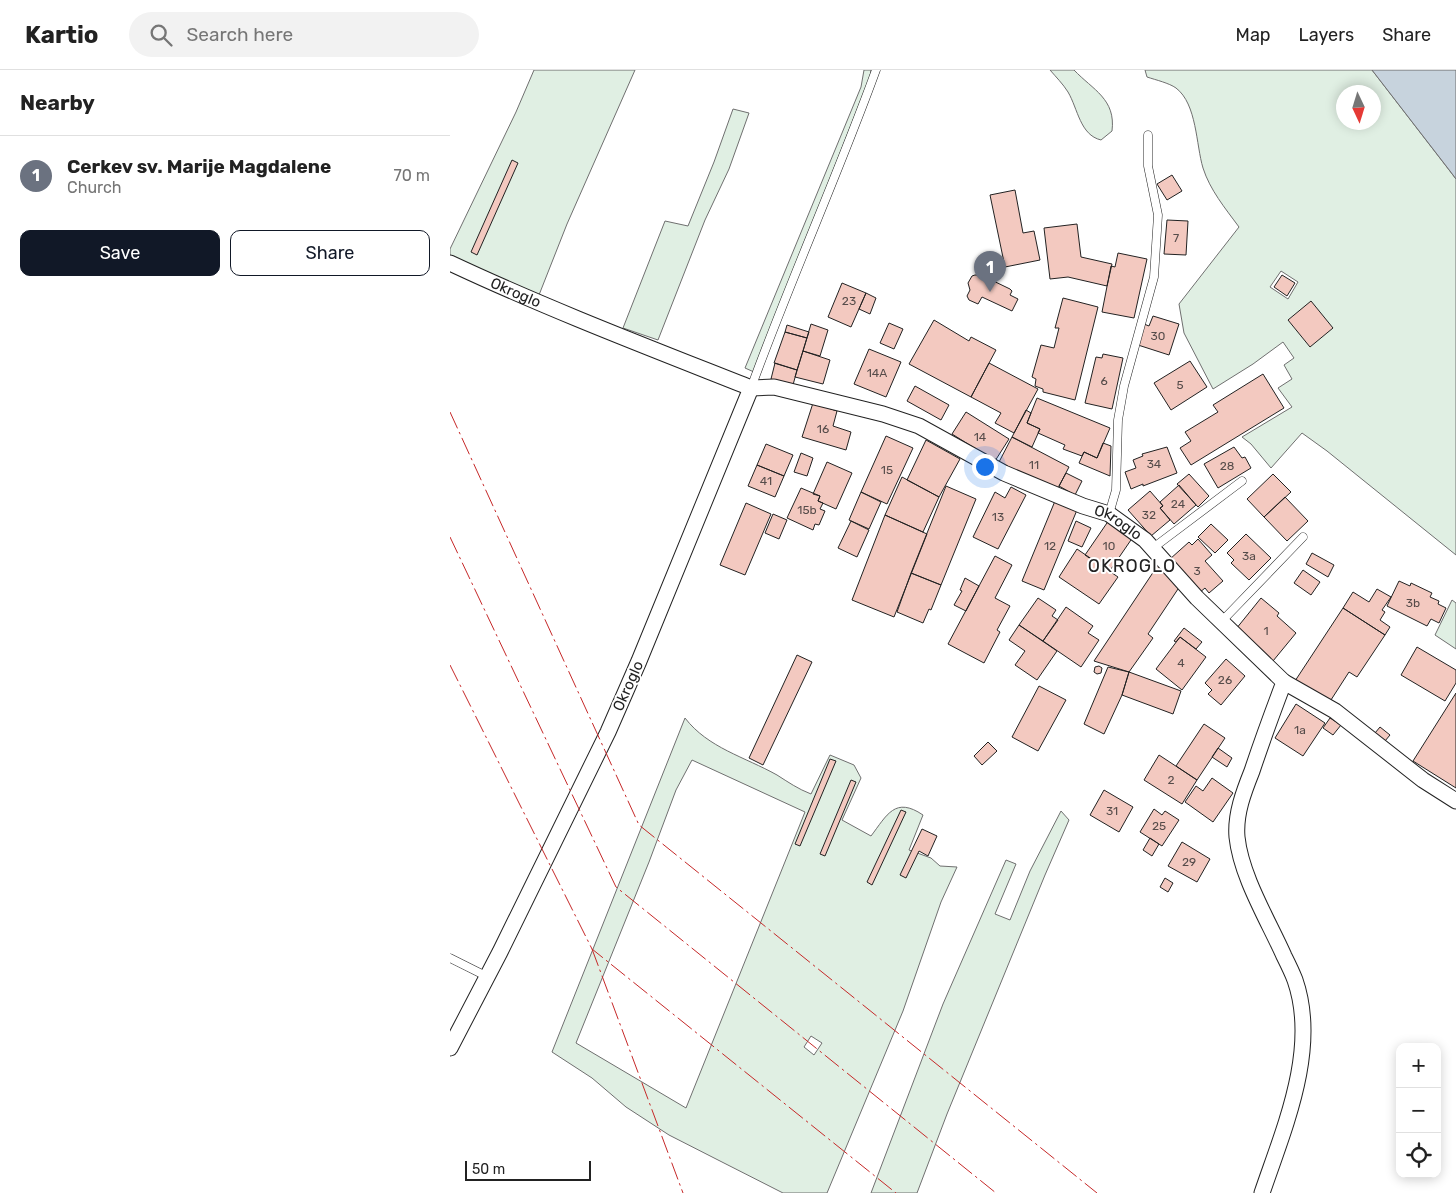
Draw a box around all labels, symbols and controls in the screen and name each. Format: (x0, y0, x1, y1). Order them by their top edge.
search box (129, 12, 479, 57)
text: Kartio (25, 21, 99, 49)
icon: search (147, 21, 175, 49)
text: Search here (187, 23, 293, 46)
text: Map (1236, 24, 1271, 46)
text: Layers (1299, 24, 1354, 46)
text: Share (1382, 24, 1431, 46)
north arrow (1336, 85, 1381, 130)
text: Nearby (20, 90, 95, 115)
text: Cerkev sv. Marije Magdalene (67, 155, 331, 178)
text: 1 (32, 166, 40, 185)
text: 70 m (393, 166, 430, 185)
text: Church (67, 178, 122, 197)
button: Save (20, 230, 220, 276)
button: Share (230, 230, 430, 276)
house number: 7 (1173, 231, 1179, 245)
pin: 1 (974, 251, 1006, 292)
street label: Okroglo (488, 274, 544, 311)
house number: 23 (842, 294, 856, 308)
house number: 30 (1151, 329, 1165, 343)
house number: 14A (867, 366, 887, 380)
house number: 6 (1100, 374, 1108, 388)
house number: 5 (1176, 378, 1184, 392)
house number: 16 (817, 422, 829, 436)
house number: 14 (974, 430, 987, 444)
your location (972, 454, 998, 480)
house number: 34 (1147, 457, 1162, 471)
house number: 11 (1029, 458, 1039, 472)
house number: 28 (1220, 459, 1234, 473)
house number: 15 (881, 463, 893, 477)
house number: 41 (760, 474, 772, 488)
house number: 24 (1171, 497, 1186, 511)
street label: Okroglo (1092, 501, 1145, 544)
house number: 15b (797, 503, 817, 517)
house number: 32 (1142, 508, 1156, 522)
house number: 13 (992, 510, 1004, 524)
house number: 12 (1044, 539, 1056, 553)
house number: 10 (1103, 539, 1115, 553)
house number: 3a (1242, 549, 1256, 563)
district label: OKROGLO (1088, 555, 1176, 577)
house number: 3 (1193, 564, 1201, 578)
house number: 3b (1406, 596, 1420, 610)
house number: 1 (1263, 624, 1269, 638)
house number: 4 (1177, 656, 1185, 670)
street label: Okroglo (609, 658, 647, 714)
house number: 26 (1218, 673, 1232, 687)
house number: 1a (1294, 723, 1306, 737)
house number: 2 (1167, 773, 1175, 787)
house number: 31 (1106, 804, 1118, 818)
house number: 25 (1152, 819, 1166, 833)
house number: 29 (1182, 855, 1196, 869)
map controls (1396, 1043, 1441, 1178)
button: + (1396, 1043, 1441, 1088)
button: − (1396, 1088, 1441, 1133)
button: locate (1396, 1133, 1441, 1178)
scale bar (465, 1158, 591, 1181)
text: 50 m (472, 1161, 505, 1178)

